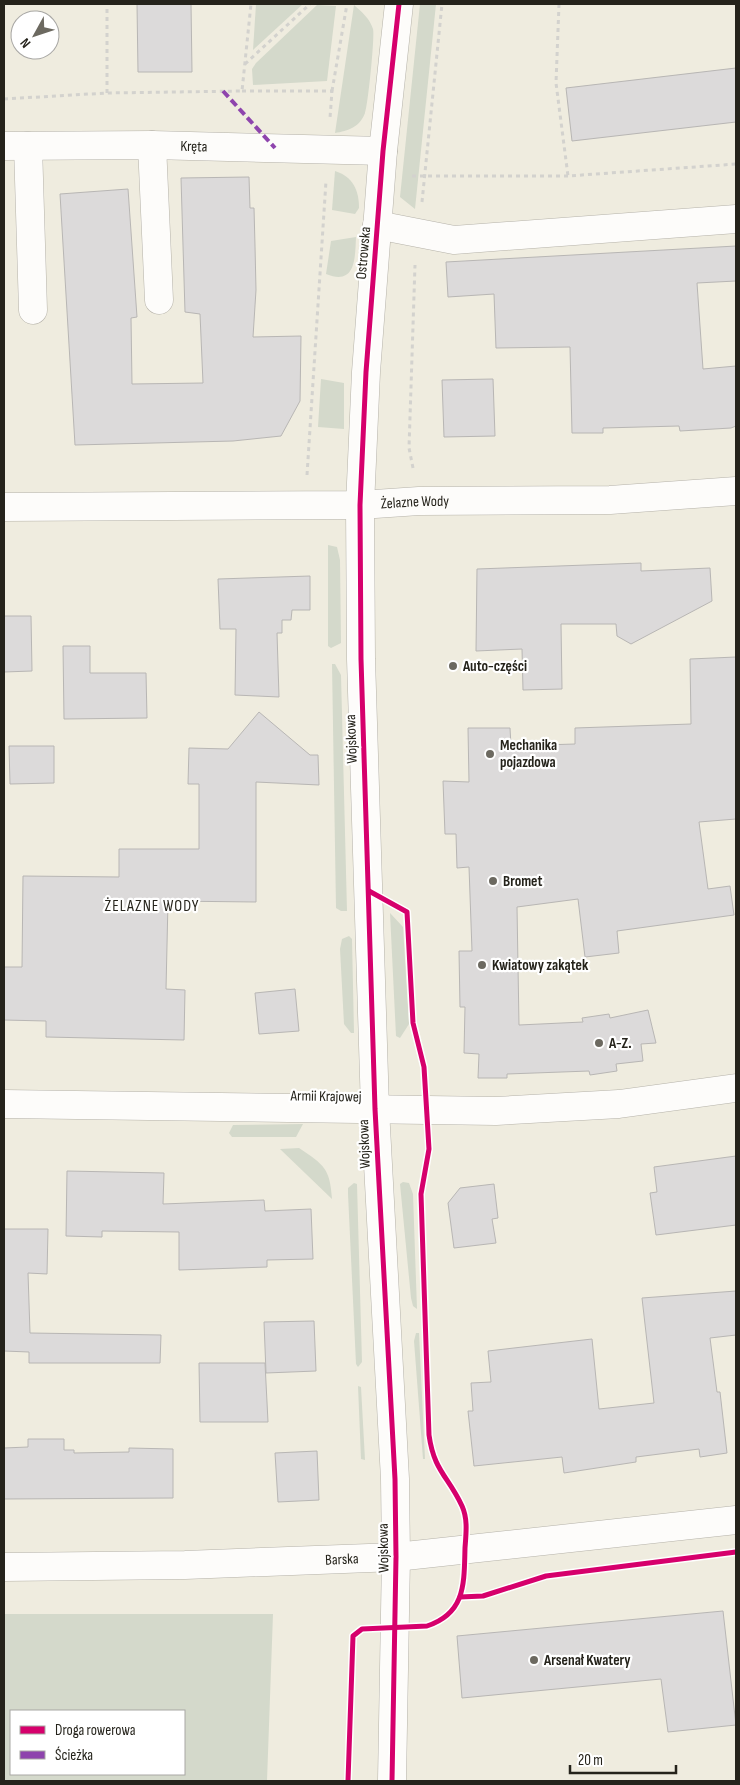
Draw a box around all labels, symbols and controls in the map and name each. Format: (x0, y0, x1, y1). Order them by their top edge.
north arrow (10, 10, 60, 60)
text: N (17, 35, 34, 51)
street label: Kręta (180, 137, 208, 156)
street label: Ostrowska (352, 226, 375, 280)
street label: Żelazne Wody (380, 492, 449, 514)
place label: Auto-części (462, 657, 527, 676)
marker: Auto-części (447, 660, 459, 672)
street label: Wojskowa (341, 714, 362, 764)
place label: Mechanika pojazdowa (500, 736, 557, 772)
marker: Mechanika pojazdowa (484, 748, 496, 760)
place label: Bromet (503, 872, 543, 891)
marker: Bromet (487, 875, 499, 887)
district label: ŻELAZNE WODY (105, 897, 199, 916)
place label: Kwiatowy zakątek (492, 956, 589, 975)
marker: Kwiatowy zakątek (476, 959, 488, 971)
place label: A-Z. (608, 1034, 632, 1053)
marker: A-Z. (593, 1037, 605, 1049)
street label: Armii Krajowej (289, 1086, 362, 1107)
street label: Wojskowa (354, 1119, 375, 1169)
street label: Wojskowa (374, 1523, 393, 1573)
street label: Barska (325, 1549, 359, 1570)
place label: Arsenał Kwatery (543, 1651, 631, 1670)
marker: Arsenał Kwatery (528, 1654, 540, 1666)
legend (10, 1710, 185, 1775)
text: Droga rowerowa (55, 1721, 136, 1740)
scale bar (570, 1742, 676, 1774)
text: Ścieżka (55, 1746, 93, 1765)
text: 20 m (578, 1751, 603, 1770)

